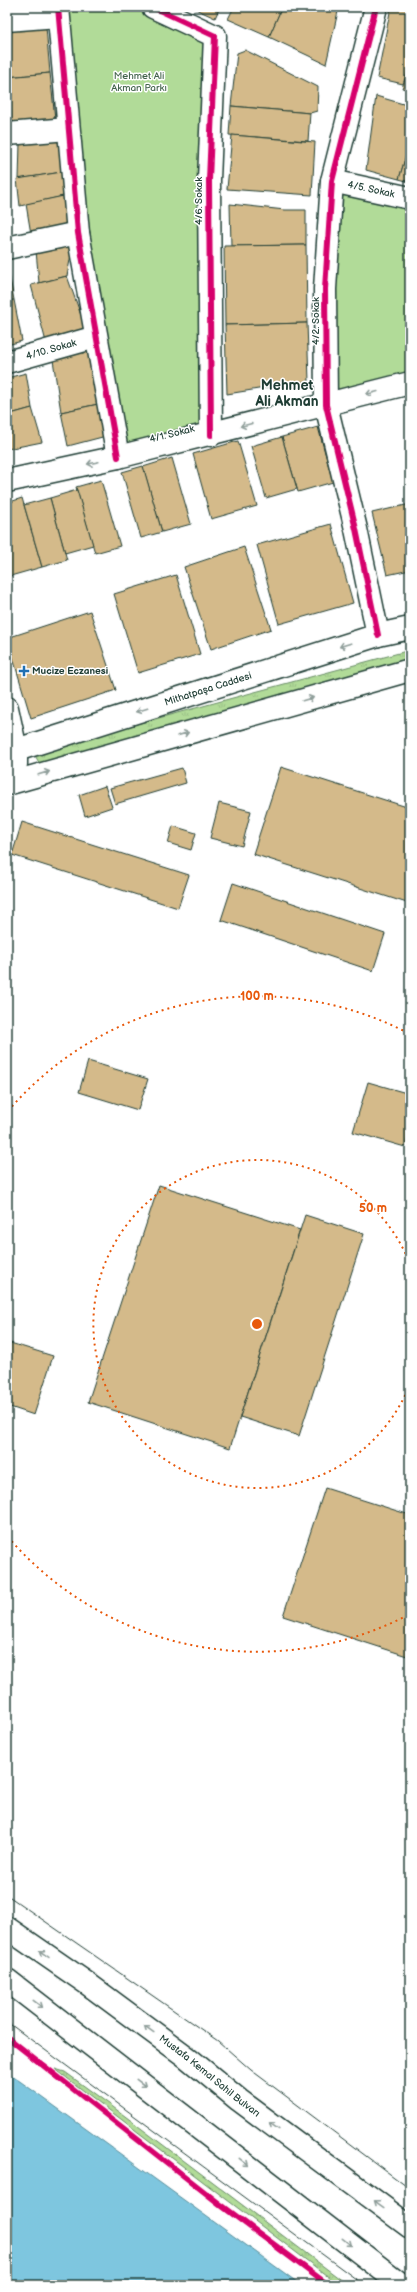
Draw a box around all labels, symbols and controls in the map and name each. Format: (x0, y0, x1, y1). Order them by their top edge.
park label: Mehmet Ali Akman Parkı (111, 70, 167, 94)
street label: 4/6. Sokak (193, 177, 205, 225)
street label: 4/5. Sokak (346, 179, 396, 200)
street label: 4/2. Sokak (310, 297, 322, 345)
street label: 4/10. Sokak (25, 337, 78, 362)
district label: Mehmet Ali Akman (255, 377, 319, 410)
one-way arrow (366, 390, 379, 397)
one-way arrow (240, 422, 253, 430)
street label: 4/1. Sokak (148, 423, 196, 445)
one-way arrow (87, 459, 100, 467)
one-way arrow (339, 642, 352, 649)
place label: Mucize Eczanesi (32, 665, 108, 677)
marker: Mucize Eczanesi (19, 666, 29, 676)
street label: Mithatpaşa Caddesi (163, 670, 253, 709)
one-way arrow (301, 695, 314, 702)
one-way arrow (135, 707, 148, 714)
one-way arrow (176, 730, 189, 738)
one-way arrow (38, 769, 51, 776)
text: 100 m (240, 989, 274, 1004)
text: 50 m (359, 1201, 387, 1216)
centre of rings (250, 1317, 264, 1331)
one-way arrow (38, 1950, 49, 1958)
one-way arrow (32, 2000, 43, 2008)
one-way arrow (144, 2025, 155, 2034)
street label: Mustafa Kemal Sahil Bulvarı (157, 2033, 262, 2120)
one-way arrow (136, 2079, 147, 2087)
one-way arrow (269, 2122, 280, 2130)
one-way arrow (239, 2158, 250, 2166)
one-way arrow (373, 2199, 384, 2208)
one-way arrow (341, 2238, 352, 2246)

